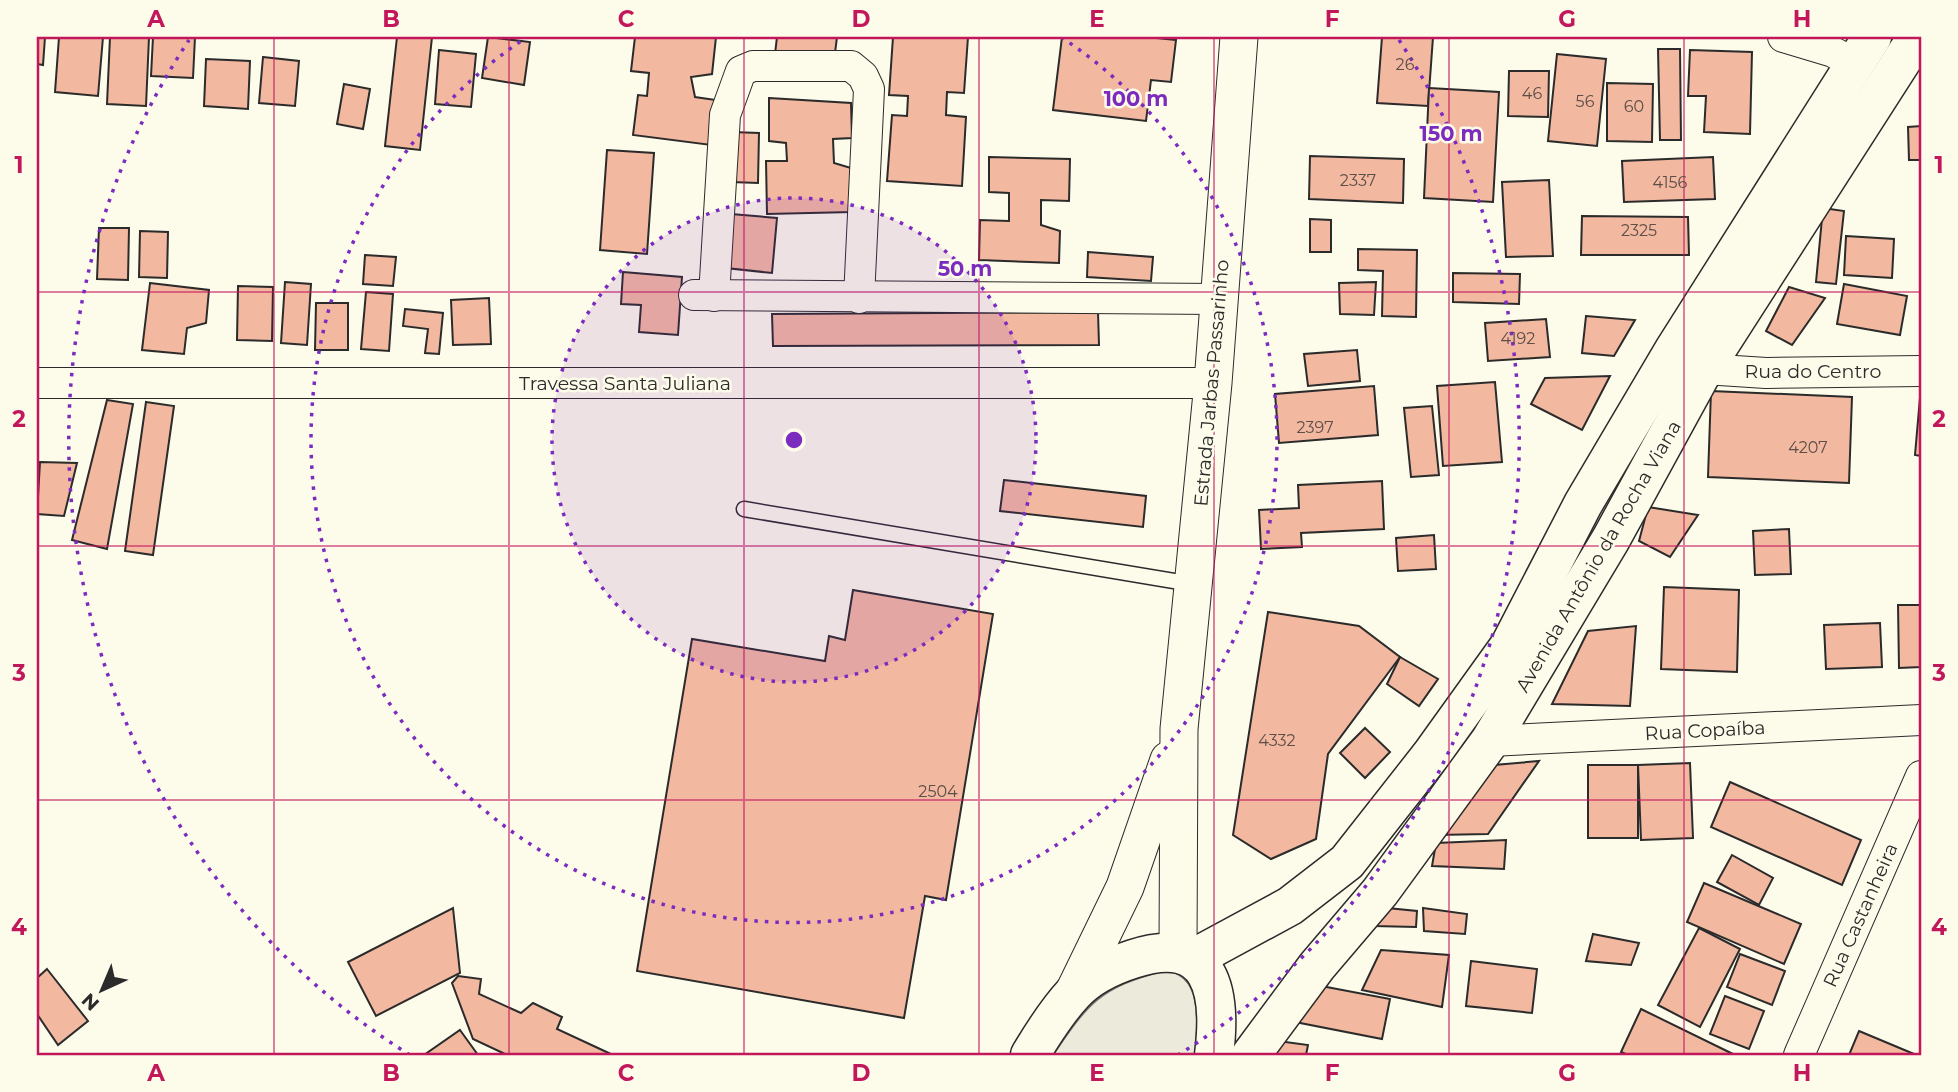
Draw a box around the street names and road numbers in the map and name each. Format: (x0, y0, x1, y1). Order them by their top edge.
street label: Estrada Jarbas Passarinho (1189, 259, 1234, 507)
street label: Rua do Centro (1745, 360, 1881, 383)
street label: Travessa Santa Juliana (519, 372, 731, 395)
street label: Avenida Antônio da Rocha Viana (1511, 416, 1686, 696)
street label: Rua Copaíba (1644, 716, 1766, 745)
street label: Rua Castanheira (1818, 840, 1903, 991)

